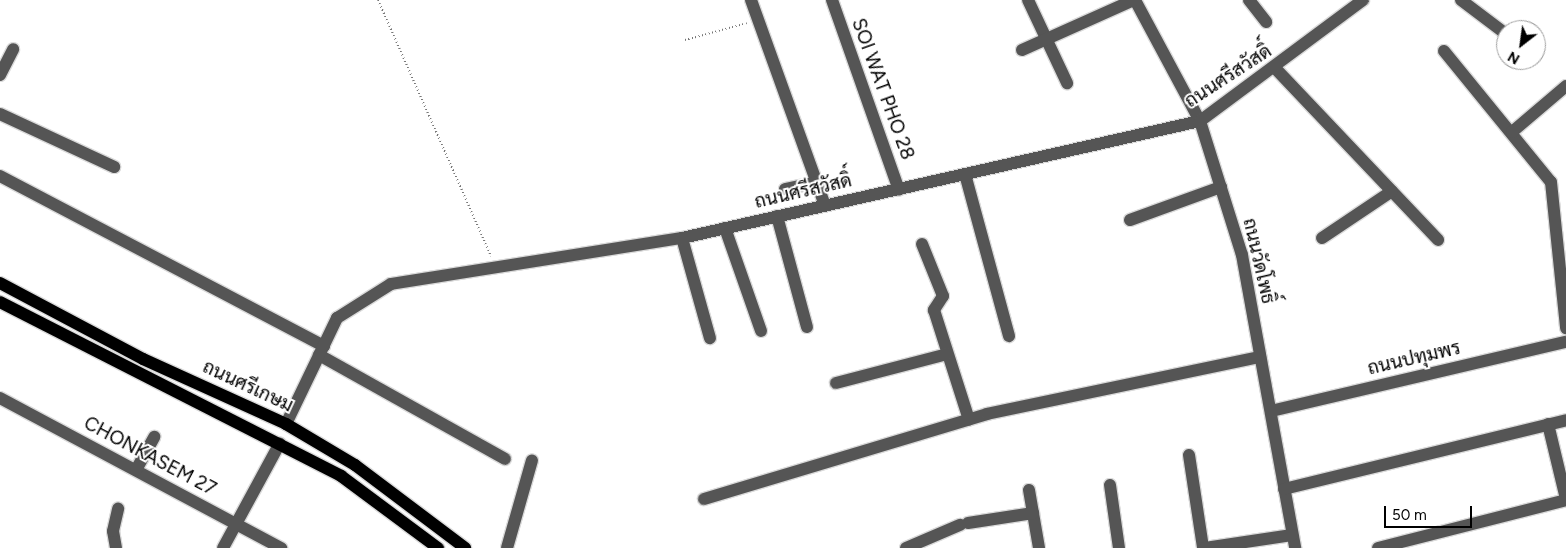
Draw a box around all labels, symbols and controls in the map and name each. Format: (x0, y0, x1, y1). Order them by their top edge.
street label: SOI WAT PHO 28 (847, 15, 919, 163)
north arrow (1496, 20, 1546, 70)
street label: ถนนศรีสวัสดิ์ (1180, 40, 1276, 112)
text: N (1505, 47, 1523, 68)
street label: ถนนศรีสวัสดิ์ (752, 169, 854, 213)
street label: ถนนวัดโพธิ์ (1238, 216, 1280, 306)
street label: ถนนปทุมพร (1365, 336, 1463, 380)
street label: ถนนศรีเกษม (199, 355, 297, 417)
street label: CHONKASEM 27 (80, 412, 220, 500)
scale bar (1386, 496, 1474, 528)
text: 50 m (1392, 506, 1427, 524)

